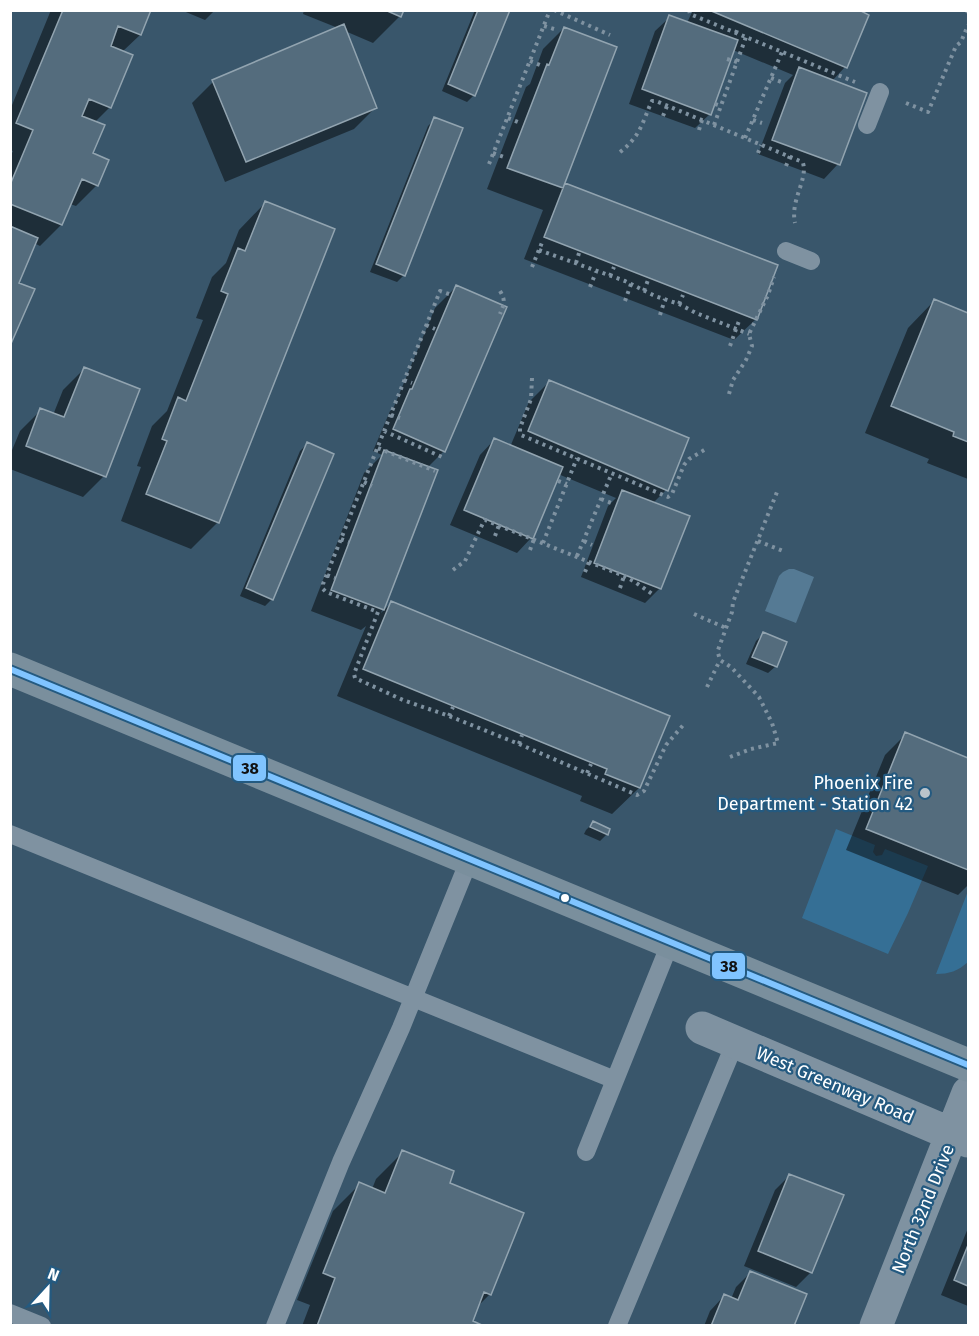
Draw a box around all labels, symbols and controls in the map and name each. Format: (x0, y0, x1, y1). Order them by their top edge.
line badge: 38 (232, 754, 267, 782)
text: 38 (240, 759, 259, 778)
place label: Phoenix Fire Department - Station 42 (717, 772, 913, 815)
marker: Phoenix Fire Department - Station 42 (918, 786, 932, 800)
unlabelled marker (559, 892, 571, 904)
line badge: 38 (711, 952, 746, 980)
text: 38 (719, 957, 738, 976)
street label: West Greenway Road (753, 1042, 917, 1128)
street label: North 32nd Drive (887, 1141, 959, 1277)
north arrow (18, 1258, 78, 1318)
text: N (45, 1264, 62, 1285)

